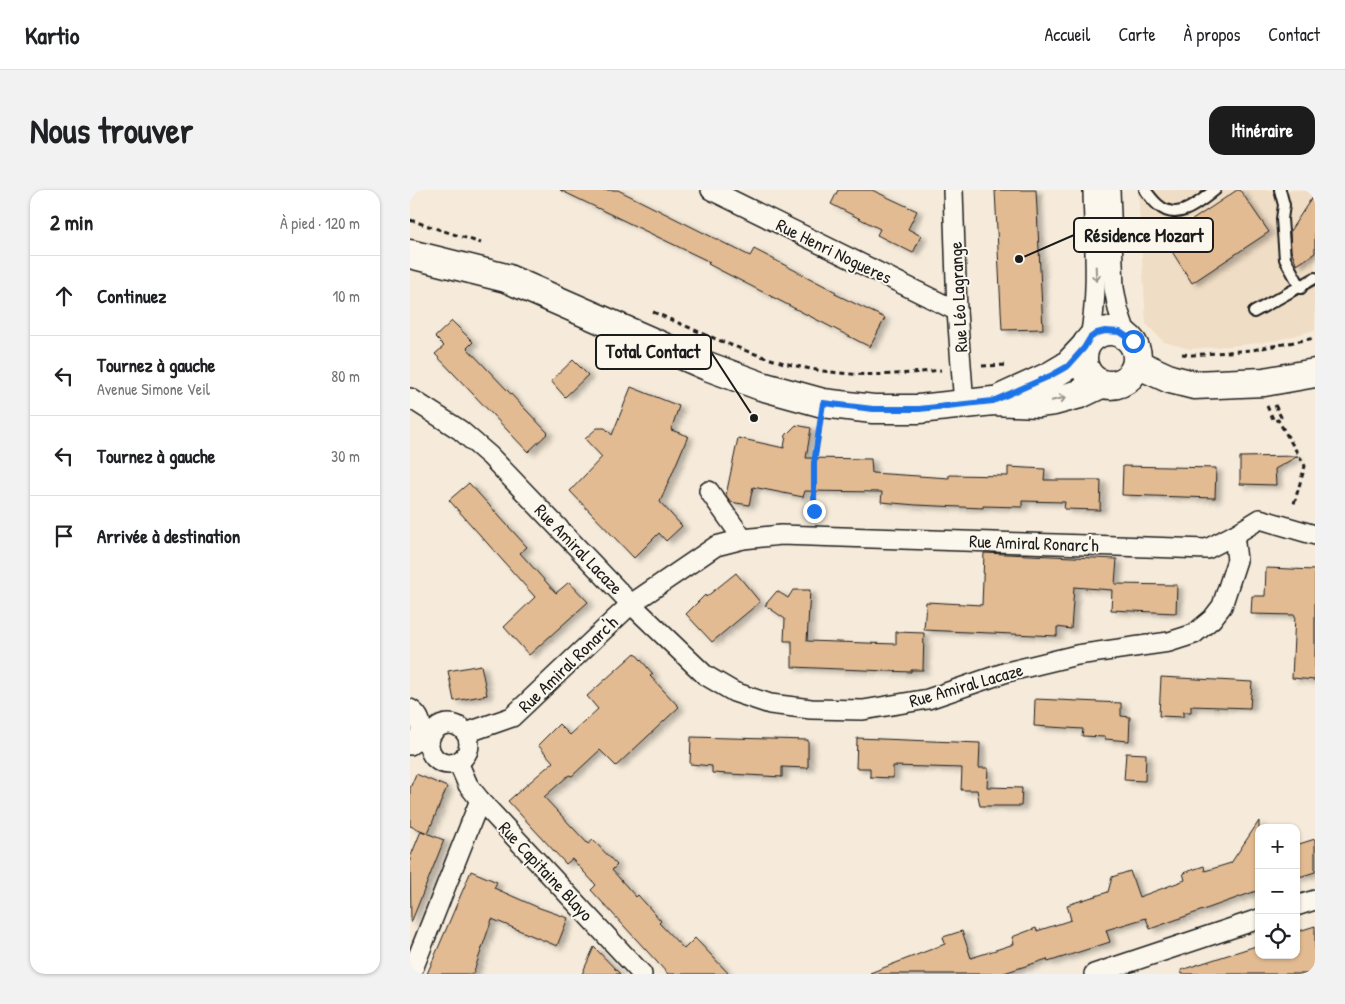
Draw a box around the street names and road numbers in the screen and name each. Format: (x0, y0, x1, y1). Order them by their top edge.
street label: Rue Henri Nogueres (772, 212, 896, 290)
street label: Rue Léo Lagrange (943, 241, 973, 353)
street label: Rue Amiral Lacaze (529, 498, 629, 600)
street label: Rue Amiral Ronarc'h (969, 528, 1100, 558)
street label: Rue Amiral Ronarc'h (513, 610, 624, 718)
street label: Rue Amiral Lacaze (906, 657, 1026, 713)
street label: Rue Capitaine Blayo (493, 816, 599, 926)

